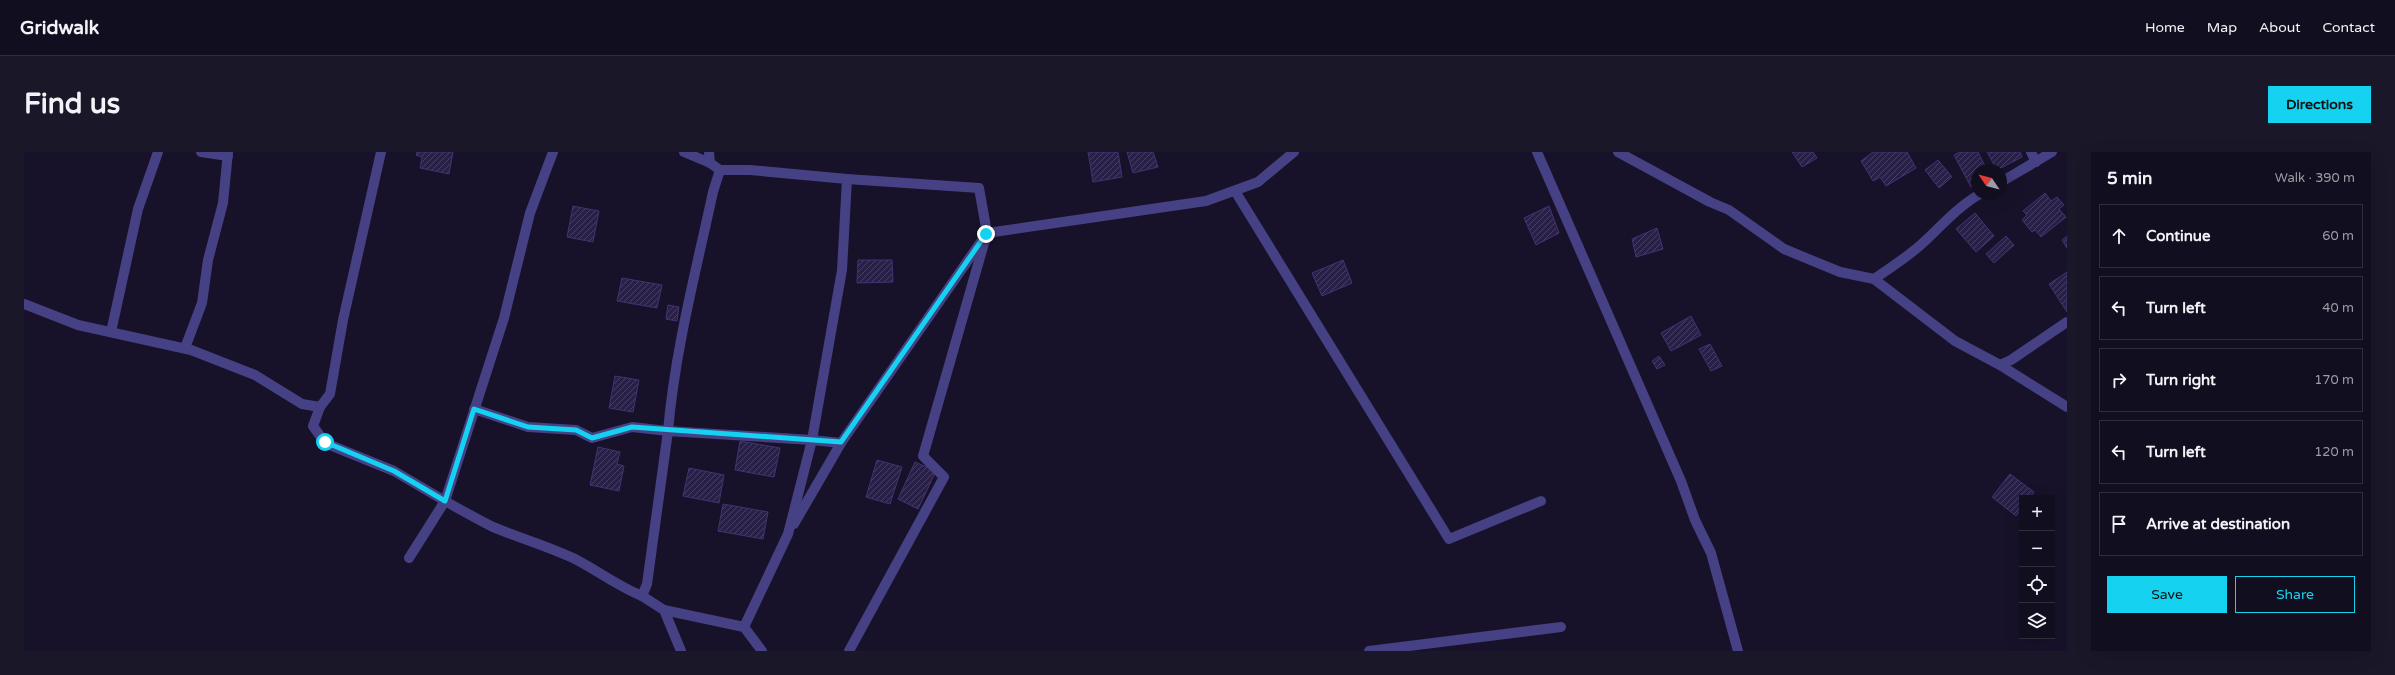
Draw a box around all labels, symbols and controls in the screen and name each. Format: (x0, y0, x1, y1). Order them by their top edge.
text: Gridwalk (20, 17, 99, 39)
text: Home (2145, 19, 2185, 36)
text: Map (2207, 19, 2237, 36)
text: About (2259, 19, 2301, 36)
text: Contact (2323, 19, 2375, 36)
button: Directions (2268, 86, 2371, 123)
text: Find us (24, 87, 120, 121)
north arrow (1971, 164, 2007, 200)
text: 5 min (2107, 168, 2152, 189)
text: Walk · 390 m (2275, 170, 2355, 186)
route end (977, 225, 995, 243)
icon: ahead (2108, 225, 2130, 247)
text: Continue (2146, 227, 2210, 245)
text: 60 m (2322, 228, 2354, 244)
icon: left (2108, 297, 2130, 319)
text: Turn left (2146, 299, 2206, 317)
text: 40 m (2322, 300, 2354, 316)
icon: right (2108, 369, 2130, 391)
text: Turn right (2146, 371, 2216, 389)
text: 170 m (2314, 372, 2354, 388)
route start (316, 433, 334, 451)
icon: left (2108, 441, 2130, 463)
text: Turn left (2146, 443, 2206, 461)
text: 120 m (2314, 444, 2354, 460)
map controls (2019, 495, 2055, 639)
button: + (2019, 495, 2055, 531)
icon: arrive (2108, 513, 2130, 535)
text: Arrive at destination (2146, 515, 2290, 533)
button: − (2019, 531, 2055, 567)
button: locate (2019, 567, 2055, 603)
button: Save (2107, 576, 2227, 613)
button: Share (2235, 576, 2355, 613)
button: layers (2019, 603, 2055, 639)

